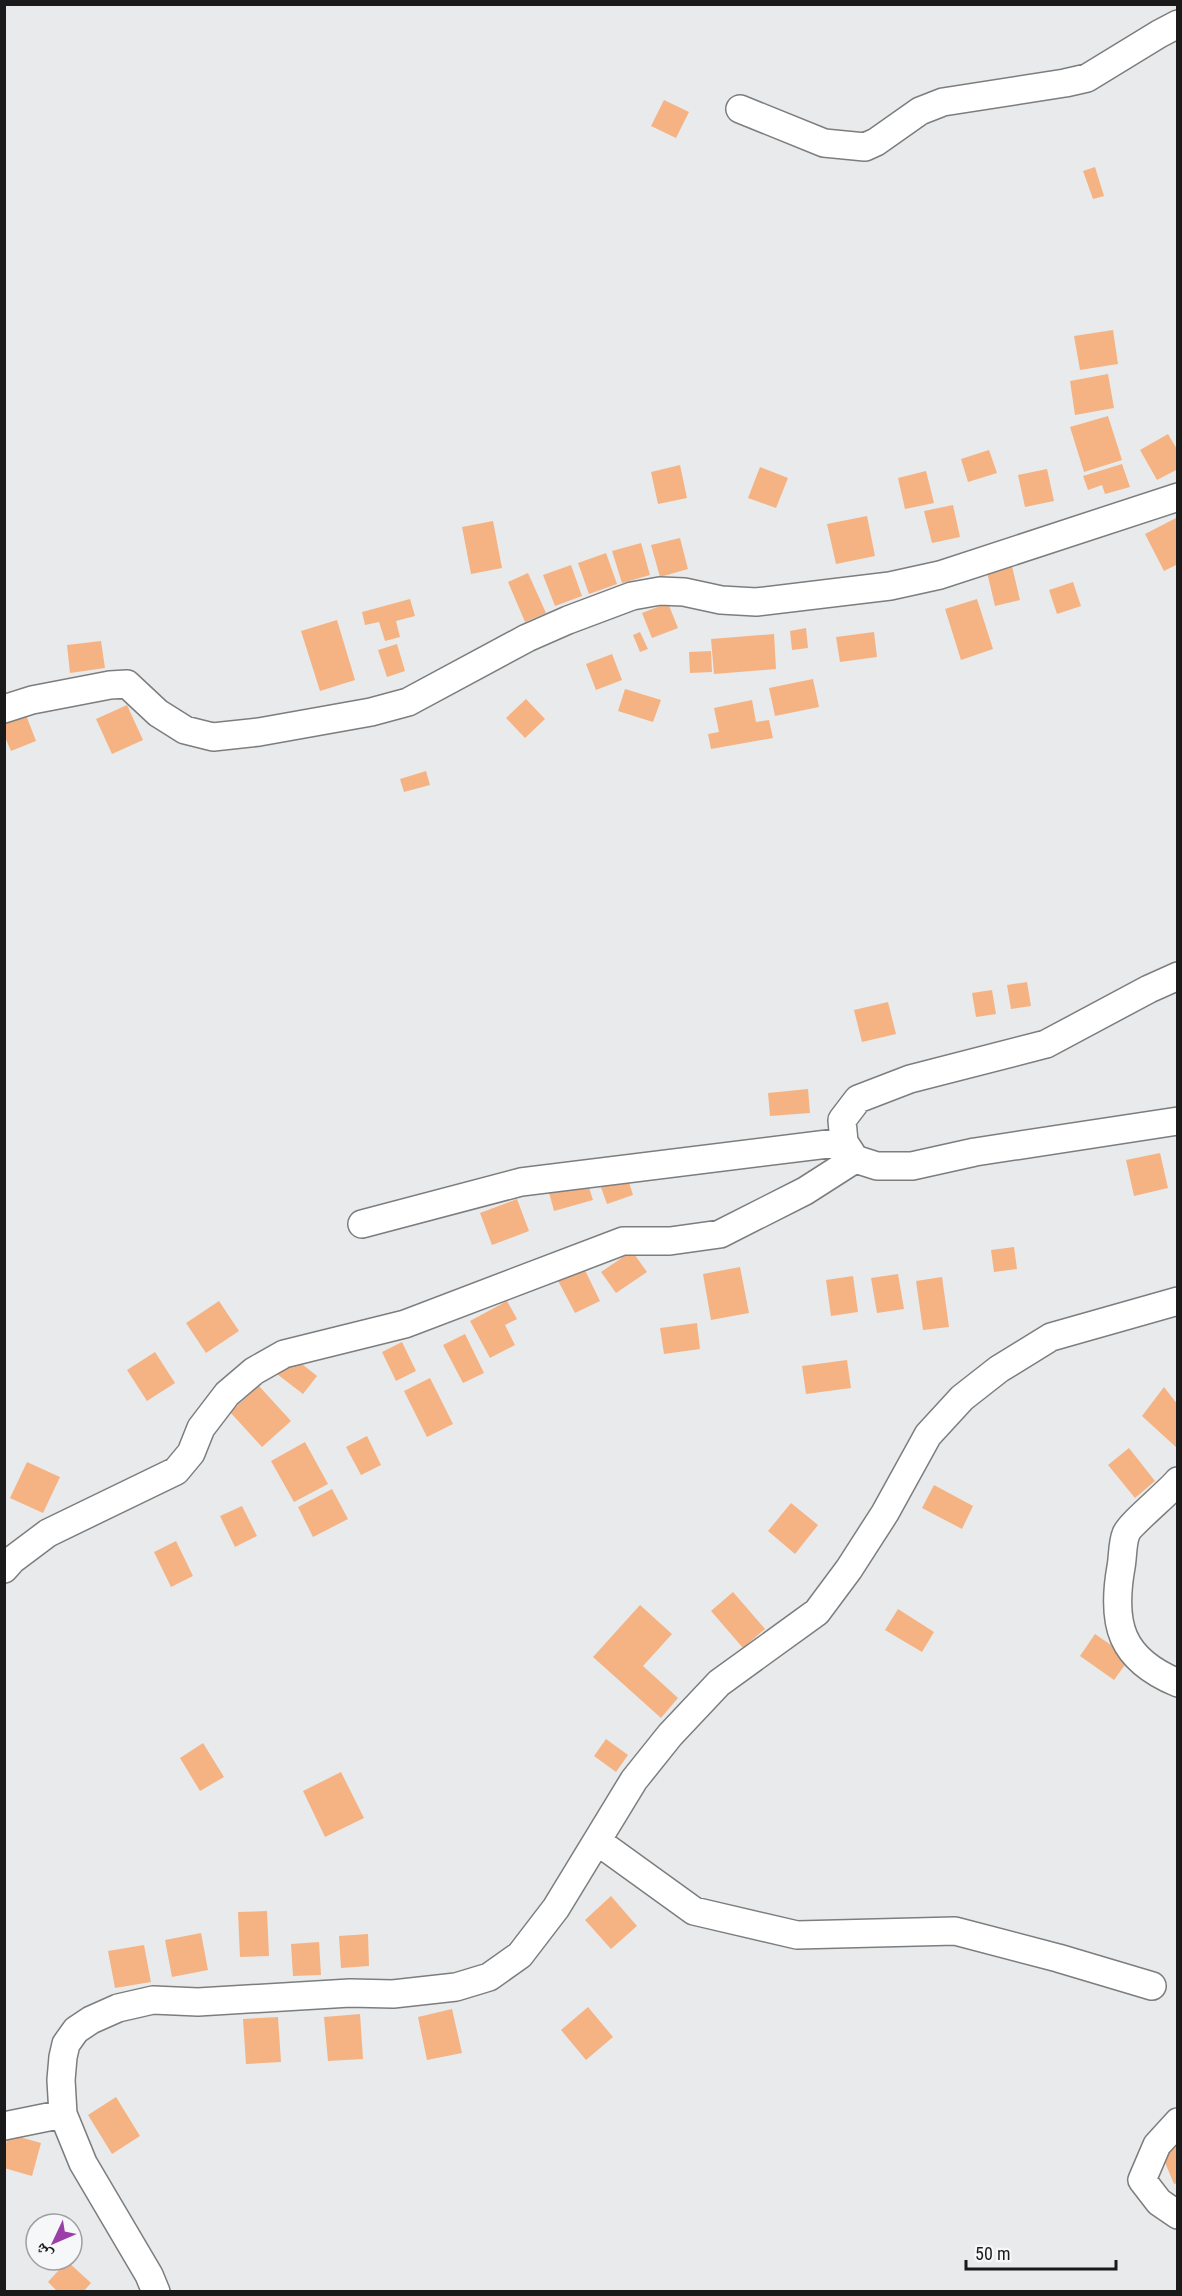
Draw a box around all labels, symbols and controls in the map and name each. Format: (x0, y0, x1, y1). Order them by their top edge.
north arrow (24, 2212, 84, 2272)
scale bar (966, 2233, 1116, 2271)
text: ش (31, 2239, 56, 2265)
text: 50 m (975, 2243, 1010, 2264)

